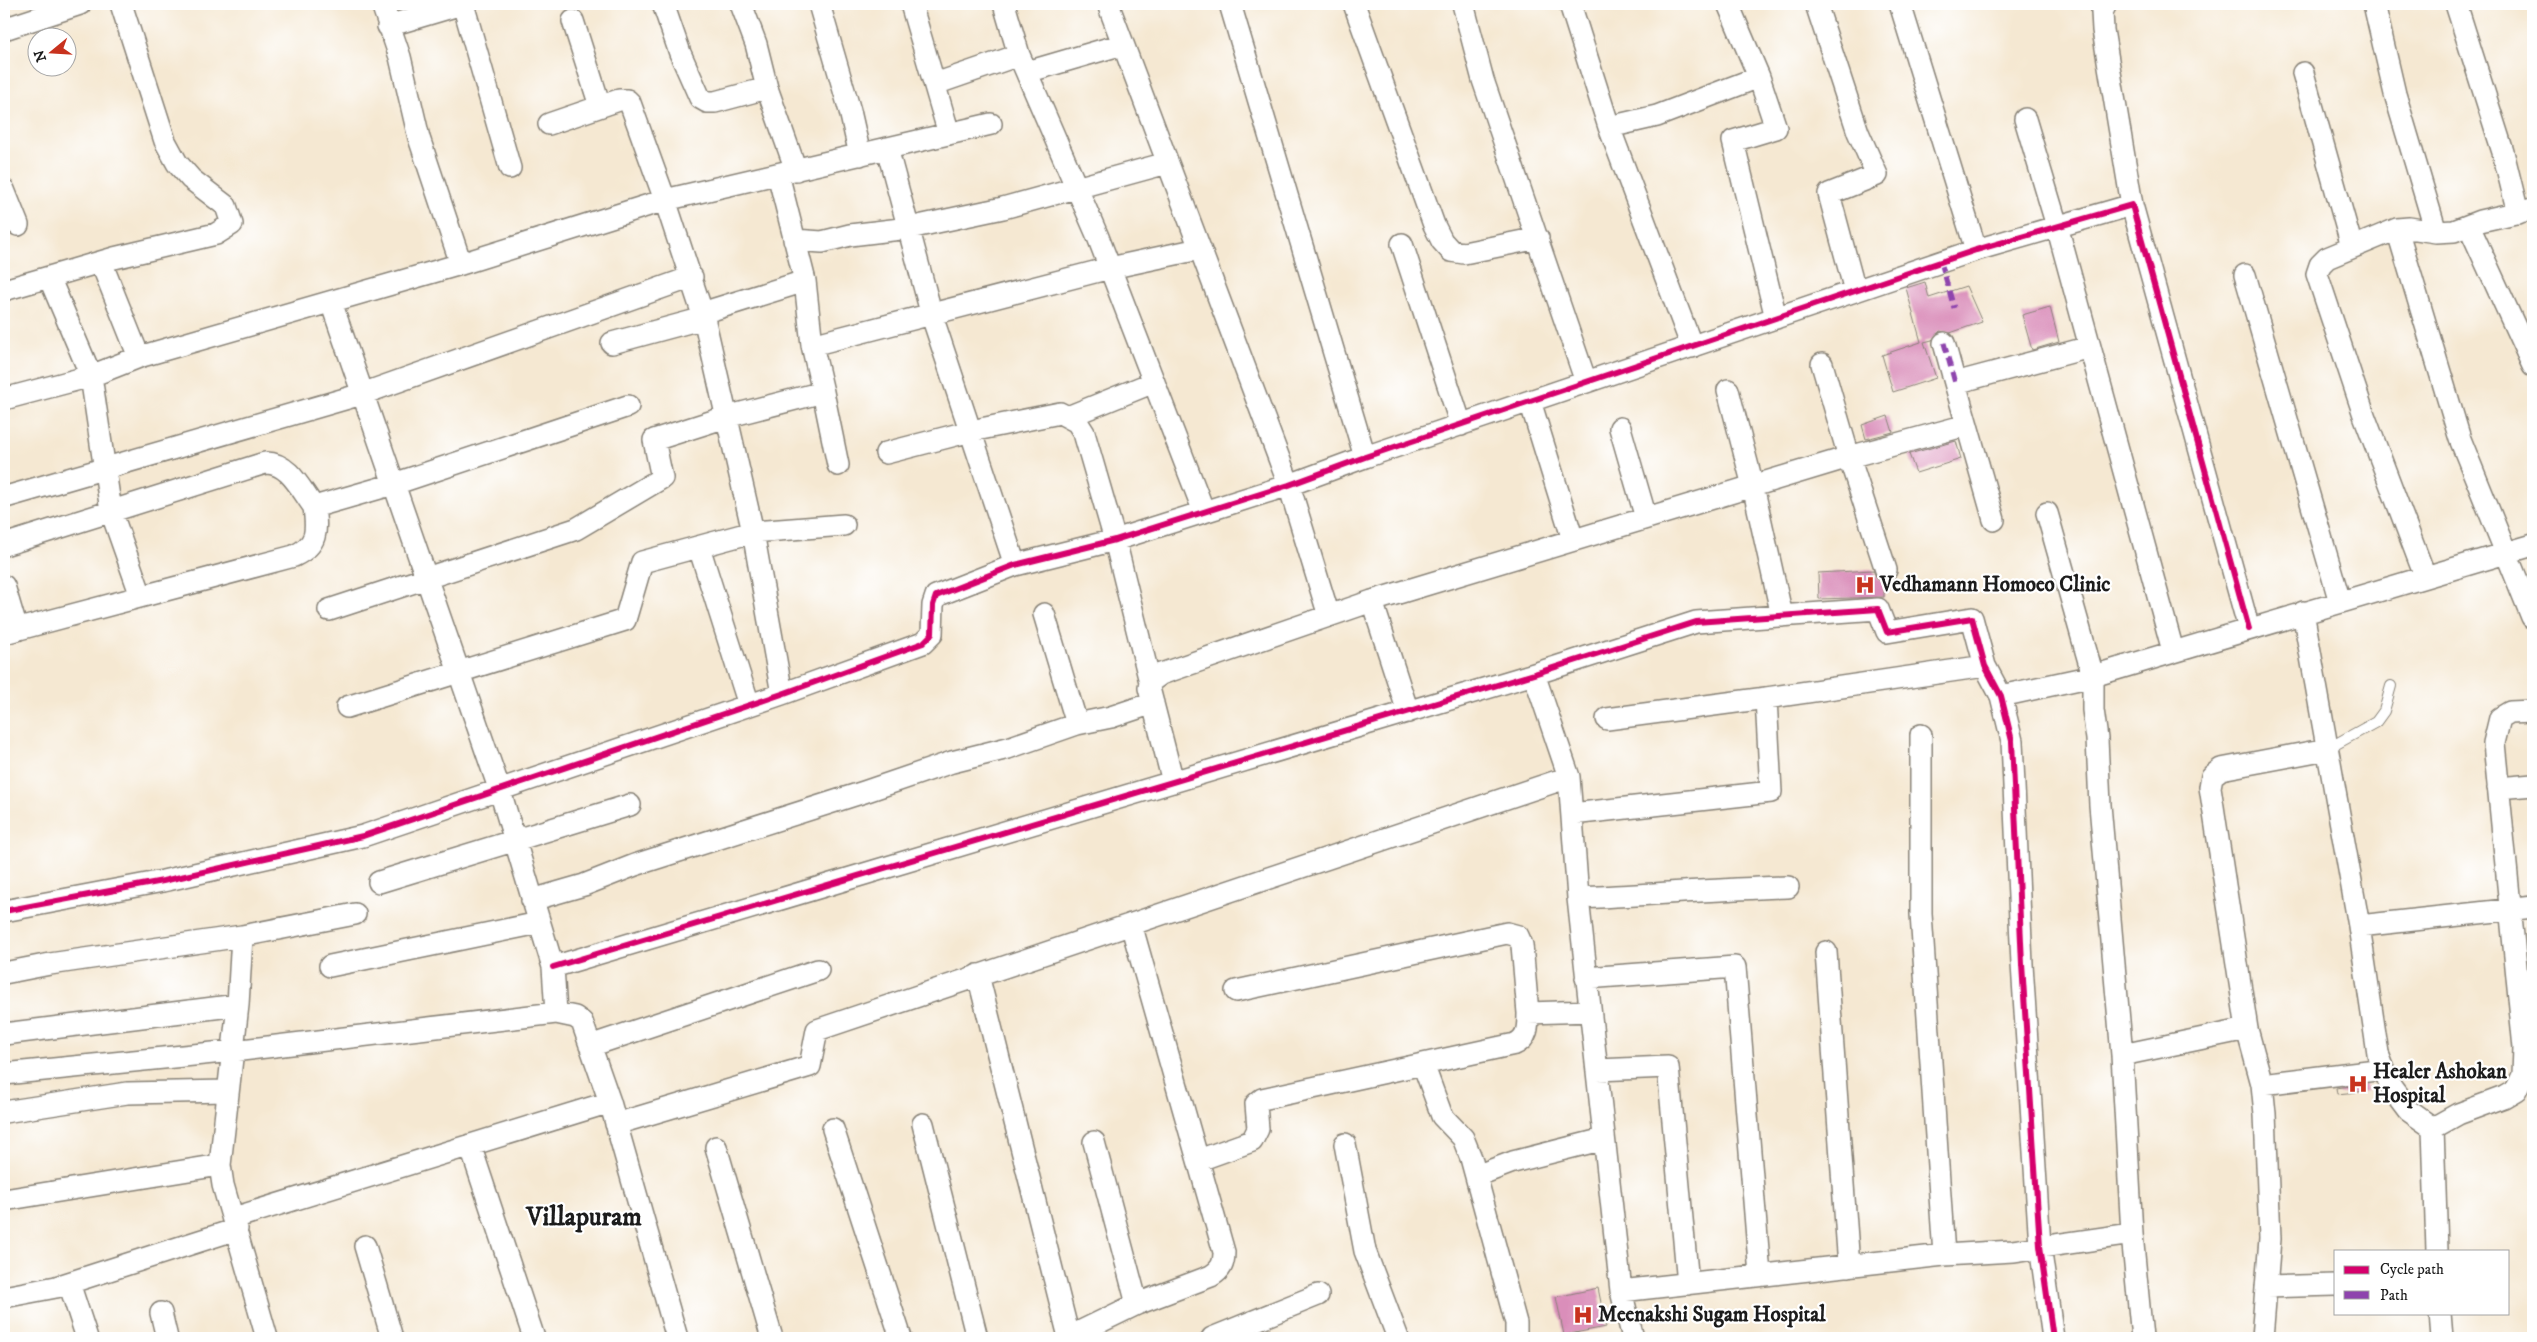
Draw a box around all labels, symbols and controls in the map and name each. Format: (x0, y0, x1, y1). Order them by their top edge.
north arrow (28, 28, 78, 78)
text: N (30, 47, 51, 64)
place label: Vedhamann Homoeo Clinic (1879, 572, 2110, 598)
hospital icon: Vedhamann Homoeo Clinic (1854, 574, 1876, 596)
place label: Healer Ashokan Hospital (2373, 1059, 2508, 1109)
hospital icon: Healer Ashokan Hospital (2347, 1073, 2369, 1095)
district label: Villapuram (525, 1201, 642, 1234)
legend (2334, 1250, 2510, 1314)
text: Cycle path (2380, 1260, 2444, 1279)
text: Path (2380, 1286, 2408, 1305)
place label: Meenakshi Sugam Hospital (1598, 1302, 1826, 1328)
hospital icon: Meenakshi Sugam Hospital (1572, 1304, 1594, 1326)

